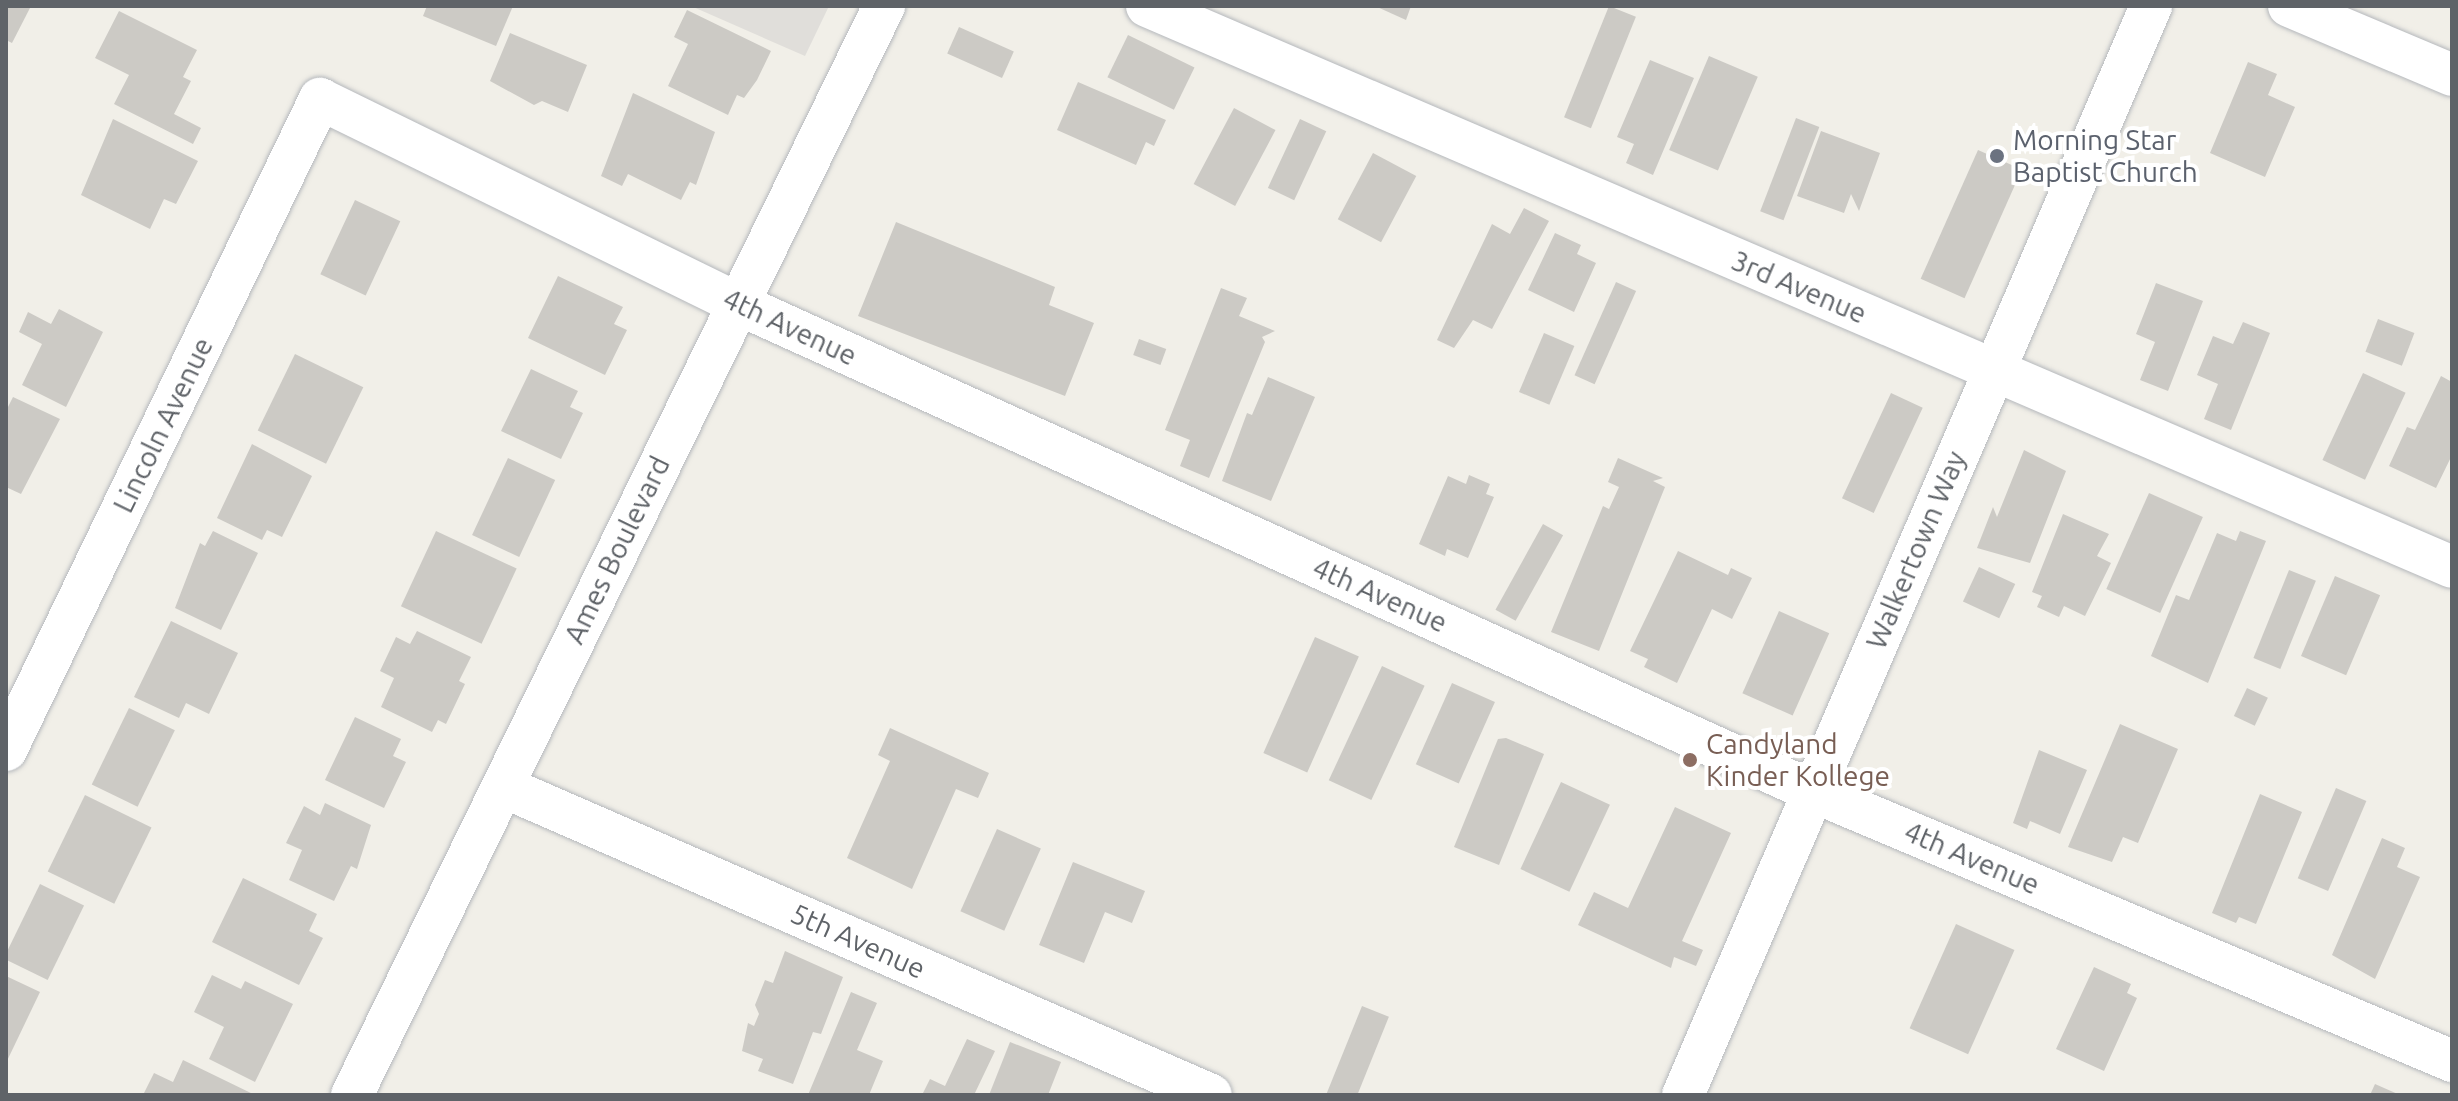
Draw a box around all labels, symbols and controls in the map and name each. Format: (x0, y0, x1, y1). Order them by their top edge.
place label: Morning Star Baptist Church (2013, 123, 2198, 189)
marker: Morning Star Baptist Church (1988, 147, 2006, 165)
street label: 3rd Avenue (1726, 244, 1872, 330)
street label: 4th Avenue (718, 281, 862, 373)
street label: Lincoln Avenue (106, 332, 220, 518)
street label: Walkertown Way (1859, 446, 1973, 654)
street label: Ames Boulevard (557, 451, 677, 649)
street label: 4th Avenue (1308, 550, 1452, 640)
place label: Candyland Kinder Kollege (1706, 727, 1890, 793)
marker: Candyland Kinder Kollege (1681, 751, 1699, 769)
street label: 4th Avenue (1899, 814, 2045, 902)
street label: 5th Avenue (786, 896, 930, 986)

